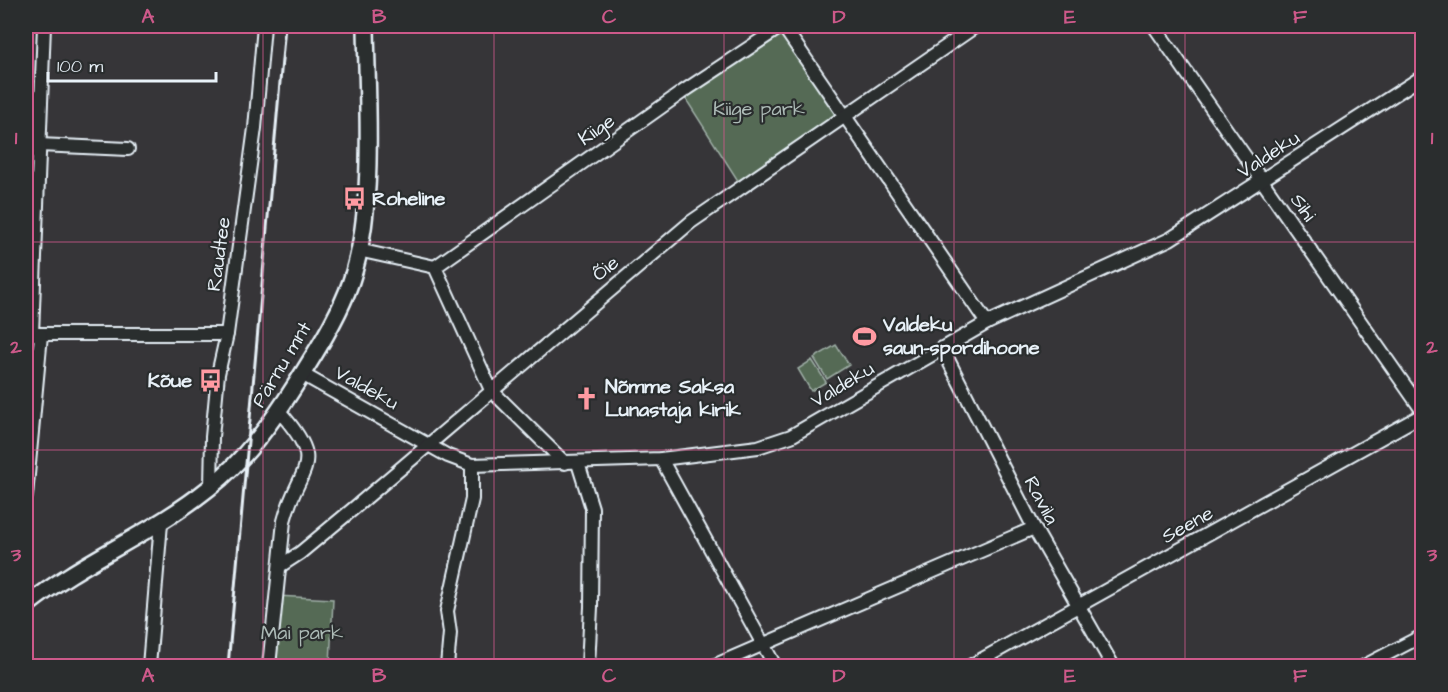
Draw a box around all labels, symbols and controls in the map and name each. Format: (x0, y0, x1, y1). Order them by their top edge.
text: A (142, 3, 155, 31)
text: B (372, 3, 387, 31)
text: C (602, 3, 617, 31)
text: D (833, 3, 846, 31)
text: E (1064, 3, 1076, 31)
text: F (1293, 3, 1308, 31)
scale bar (48, 45, 216, 83)
text: 100 m (57, 54, 103, 79)
park label: Kiige park (713, 95, 805, 124)
street label: Kiige (572, 107, 621, 153)
text: 1 (15, 124, 18, 152)
street label: Valdeku (1232, 124, 1305, 185)
text: 1 (1431, 124, 1434, 152)
bus stop icon: Roheline (341, 185, 367, 211)
place label: Roheline (372, 185, 445, 213)
street label: Sihi (1283, 188, 1323, 227)
street label: Raudtee (200, 215, 238, 293)
street label: Õie (586, 249, 625, 288)
place label: Valdeku saun-spordihoone (882, 311, 1040, 362)
street label: Pärnu mnt (245, 316, 319, 413)
sports icon: Valdeku saun-spordihoone (852, 323, 878, 349)
text: 2 (9, 333, 22, 361)
text: 2 (1425, 333, 1438, 361)
street label: Valdeku (806, 355, 879, 415)
street label: Valdeku (329, 359, 404, 417)
place label: Kõue (148, 367, 192, 395)
bus stop icon: Kõue (197, 367, 223, 393)
place label: Nõmme Saksa Lunastaja kirik (605, 373, 742, 424)
church icon: Nõmme Saksa Lunastaja kirik (574, 385, 600, 411)
street label: Ravila (1017, 471, 1065, 530)
street label: Seene (1157, 499, 1219, 551)
text: 3 (10, 541, 22, 569)
text: 3 (1426, 541, 1438, 569)
park label: Mai park (261, 619, 343, 647)
text: A (142, 662, 155, 690)
text: B (372, 662, 387, 690)
text: C (602, 662, 617, 690)
text: D (833, 662, 846, 690)
text: E (1064, 662, 1076, 690)
text: F (1293, 662, 1308, 690)

